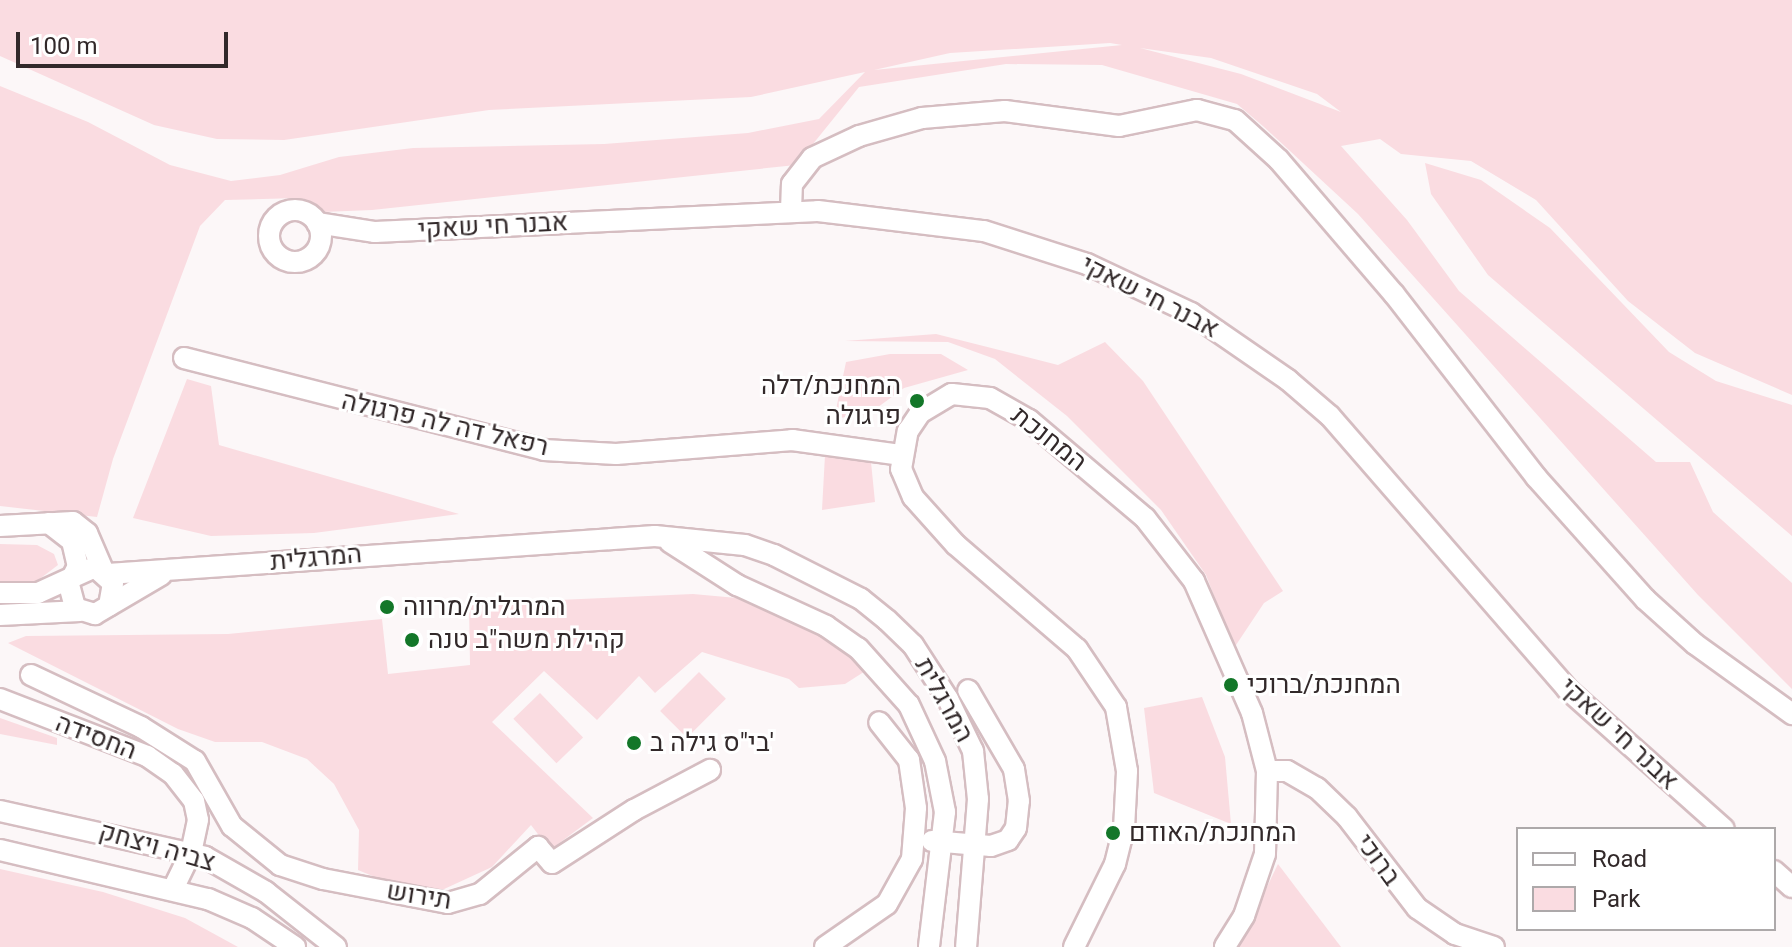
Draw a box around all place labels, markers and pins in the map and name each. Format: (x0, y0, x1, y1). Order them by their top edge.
place label: המחנכת/דלה פרגולה (761, 370, 901, 432)
marker: המחנכת/דלה פרגולה (908, 392, 926, 410)
place label: המרגלית/מרווה (403, 591, 566, 623)
marker: המרגלית/מרווה (378, 598, 396, 616)
place label: קהילת משה"ב טנה (428, 624, 625, 656)
marker: קהילת משה"ב טנה (403, 631, 421, 649)
place label: המחנכת/ברוכי (1247, 669, 1401, 701)
marker: המחנכת/ברוכי (1222, 676, 1240, 694)
place label: בי"ס גילה ב' (650, 727, 774, 759)
marker: בי"ס גילה ב' (625, 734, 643, 752)
place label: המחנכת/האודם (1129, 817, 1297, 849)
marker: המחנכת/האודם (1104, 824, 1122, 842)

